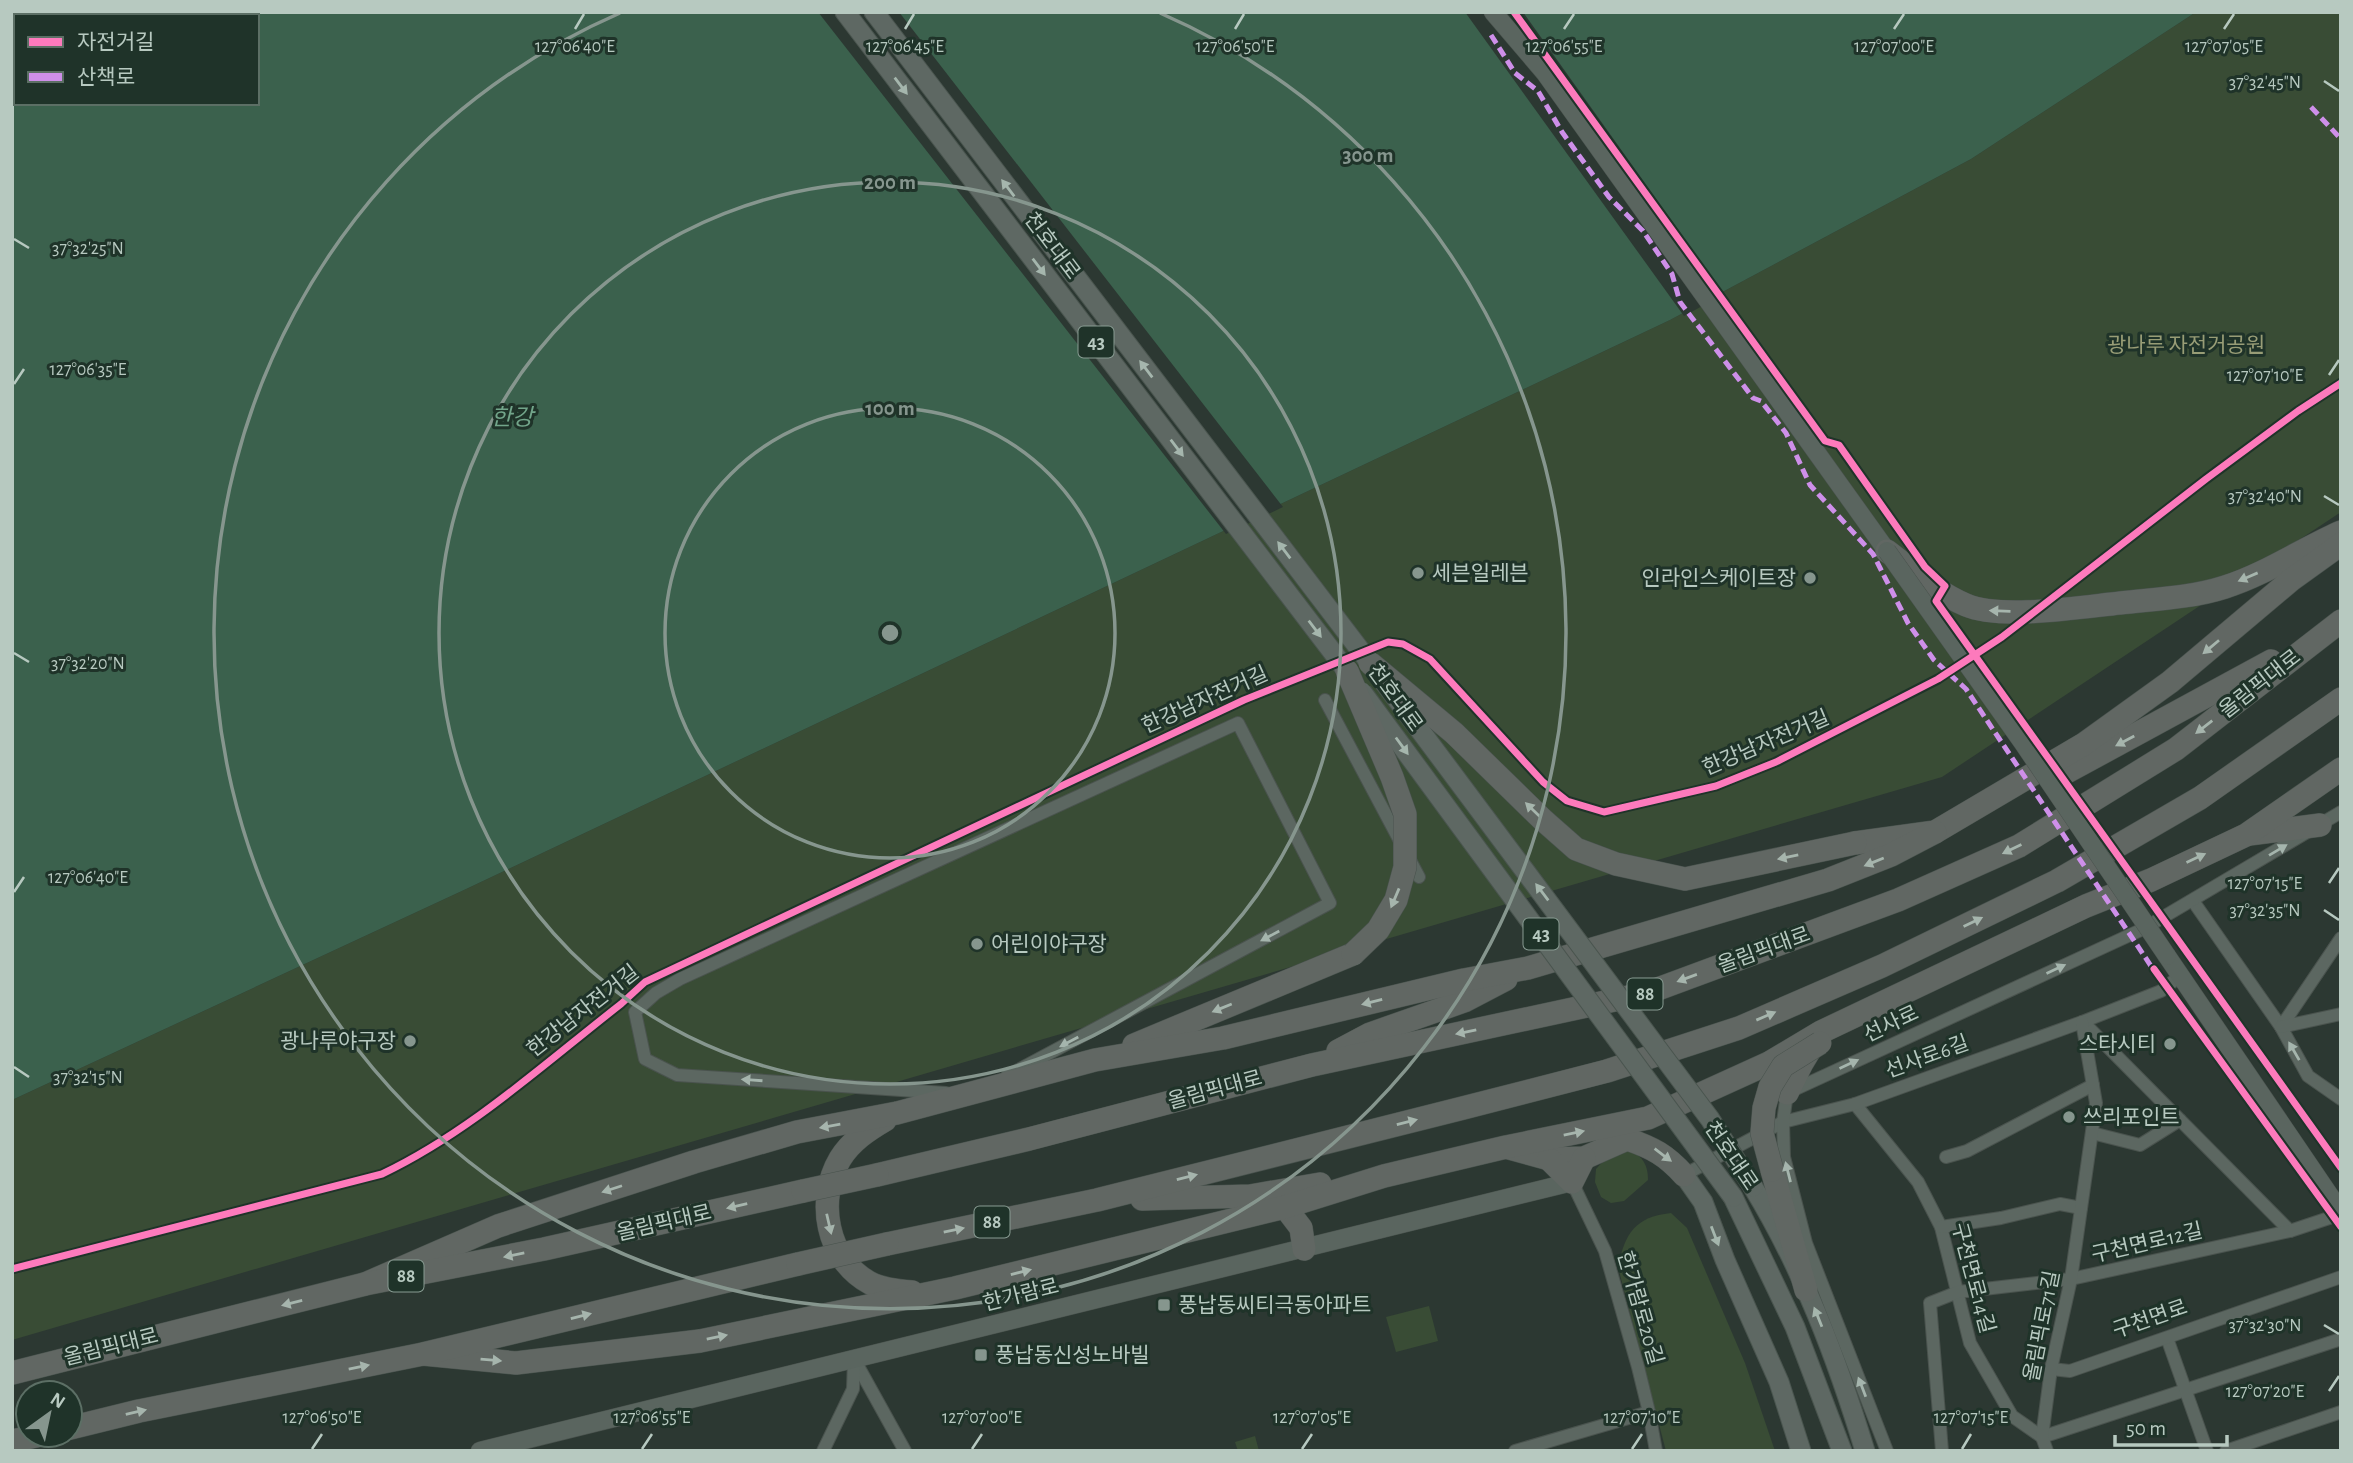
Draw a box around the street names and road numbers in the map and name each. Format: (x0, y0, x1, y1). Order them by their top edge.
street label: 천호대로 (1020, 208, 1084, 283)
road number: 43 (1078, 326, 1114, 358)
street label: 올림픽대로 (2215, 645, 2305, 722)
street label: 천호대로 (1364, 660, 1427, 735)
street label: 한강남자전거길 (1139, 662, 1271, 737)
street label: 한강남자전거길 (1699, 706, 1832, 779)
road number: 43 (1524, 918, 1558, 950)
street label: 올림픽대로 (1715, 923, 1813, 976)
street label: 한강남자전거길 (523, 960, 643, 1061)
road number: 88 (1628, 978, 1662, 1010)
street label: 선사로 (1860, 1001, 1922, 1046)
street label: 선사로6길 (1882, 1031, 1972, 1082)
street label: 올림픽대로 (1165, 1066, 1264, 1113)
street label: 천호대로 (1701, 1118, 1762, 1194)
street label: 올림픽대로 (614, 1201, 713, 1244)
road number: 88 (974, 1206, 1010, 1238)
street label: 구천면로12길 (2089, 1219, 2205, 1266)
street label: 구천면로14길 (1948, 1220, 1999, 1336)
street label: 한가람로20길 (1614, 1248, 1667, 1367)
road number: 88 (388, 1260, 424, 1292)
street label: 올림픽로71길 (2020, 1269, 2063, 1383)
street label: 한가람로 (981, 1274, 1061, 1315)
street label: 구천면로 (2110, 1296, 2190, 1342)
street label: 올림픽대로 (61, 1324, 160, 1369)

